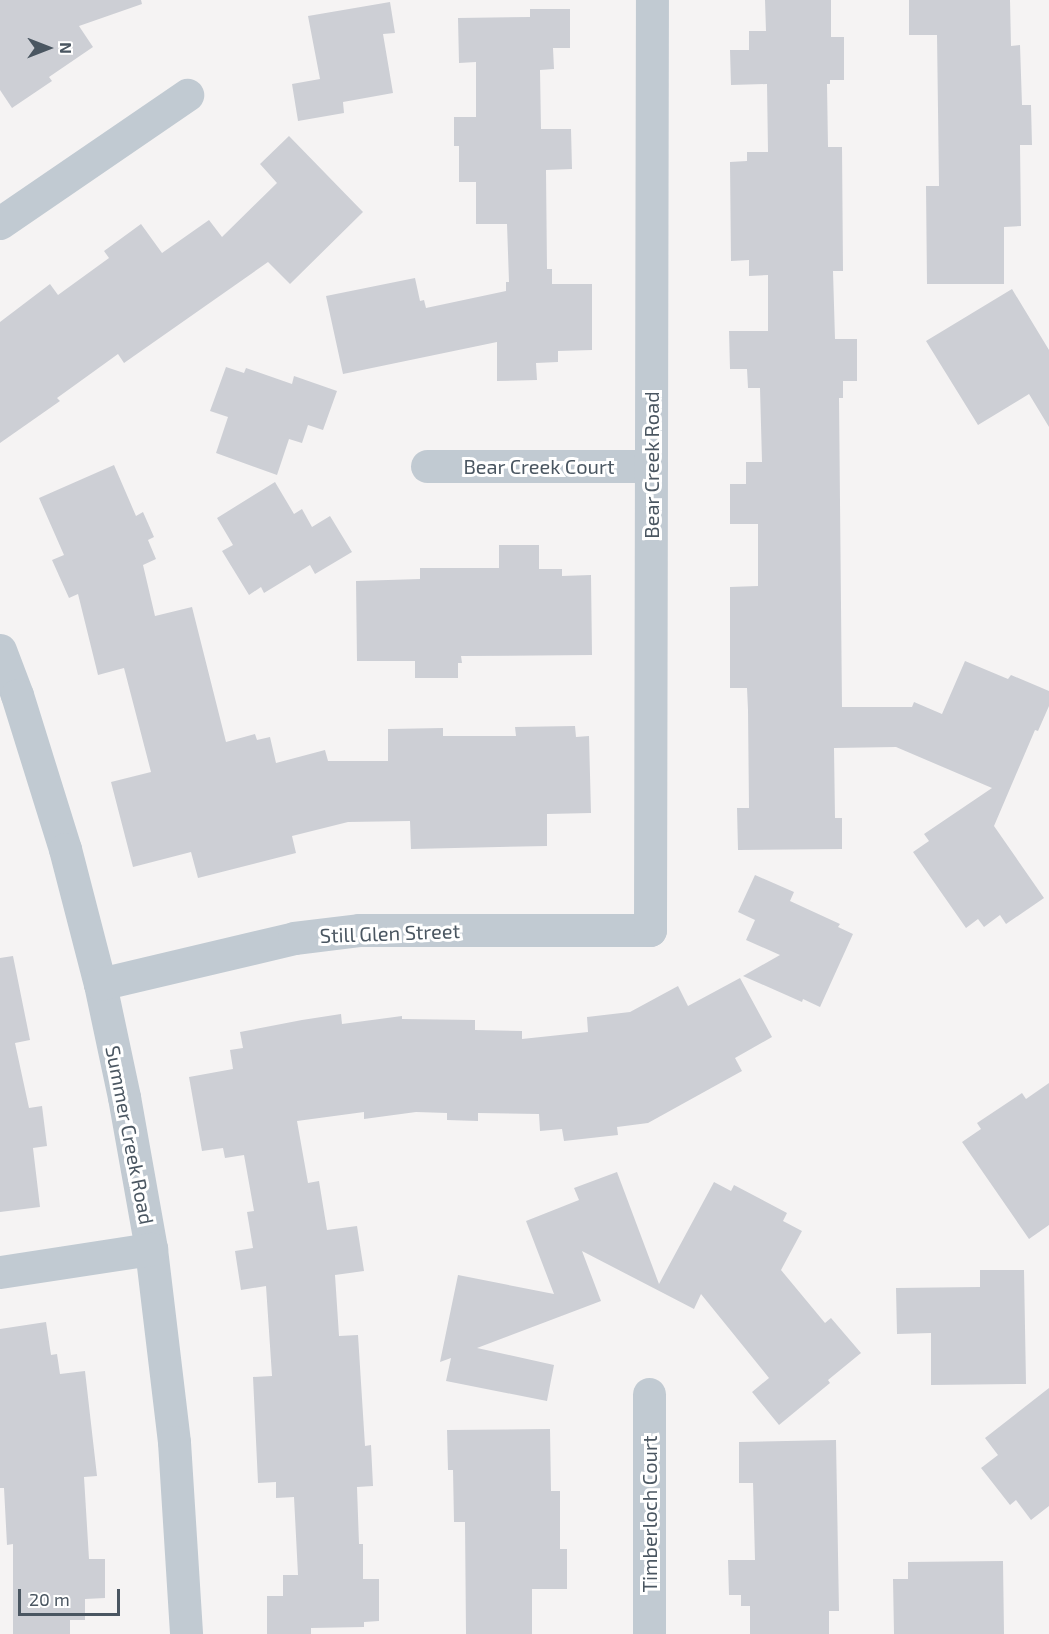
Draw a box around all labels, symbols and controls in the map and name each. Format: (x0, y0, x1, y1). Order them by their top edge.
north arrow (18, 18, 78, 78)
text: N (57, 42, 76, 54)
street label: Bear Creek Road (639, 391, 663, 539)
street label: Bear Creek Court (463, 454, 615, 478)
street label: Still Glen Street (319, 919, 461, 947)
street label: Summer Creek Road (101, 1043, 159, 1227)
street label: Timberloch Court (637, 1435, 661, 1593)
scale bar (21, 1577, 123, 1615)
text: 20 m (29, 1588, 70, 1610)

